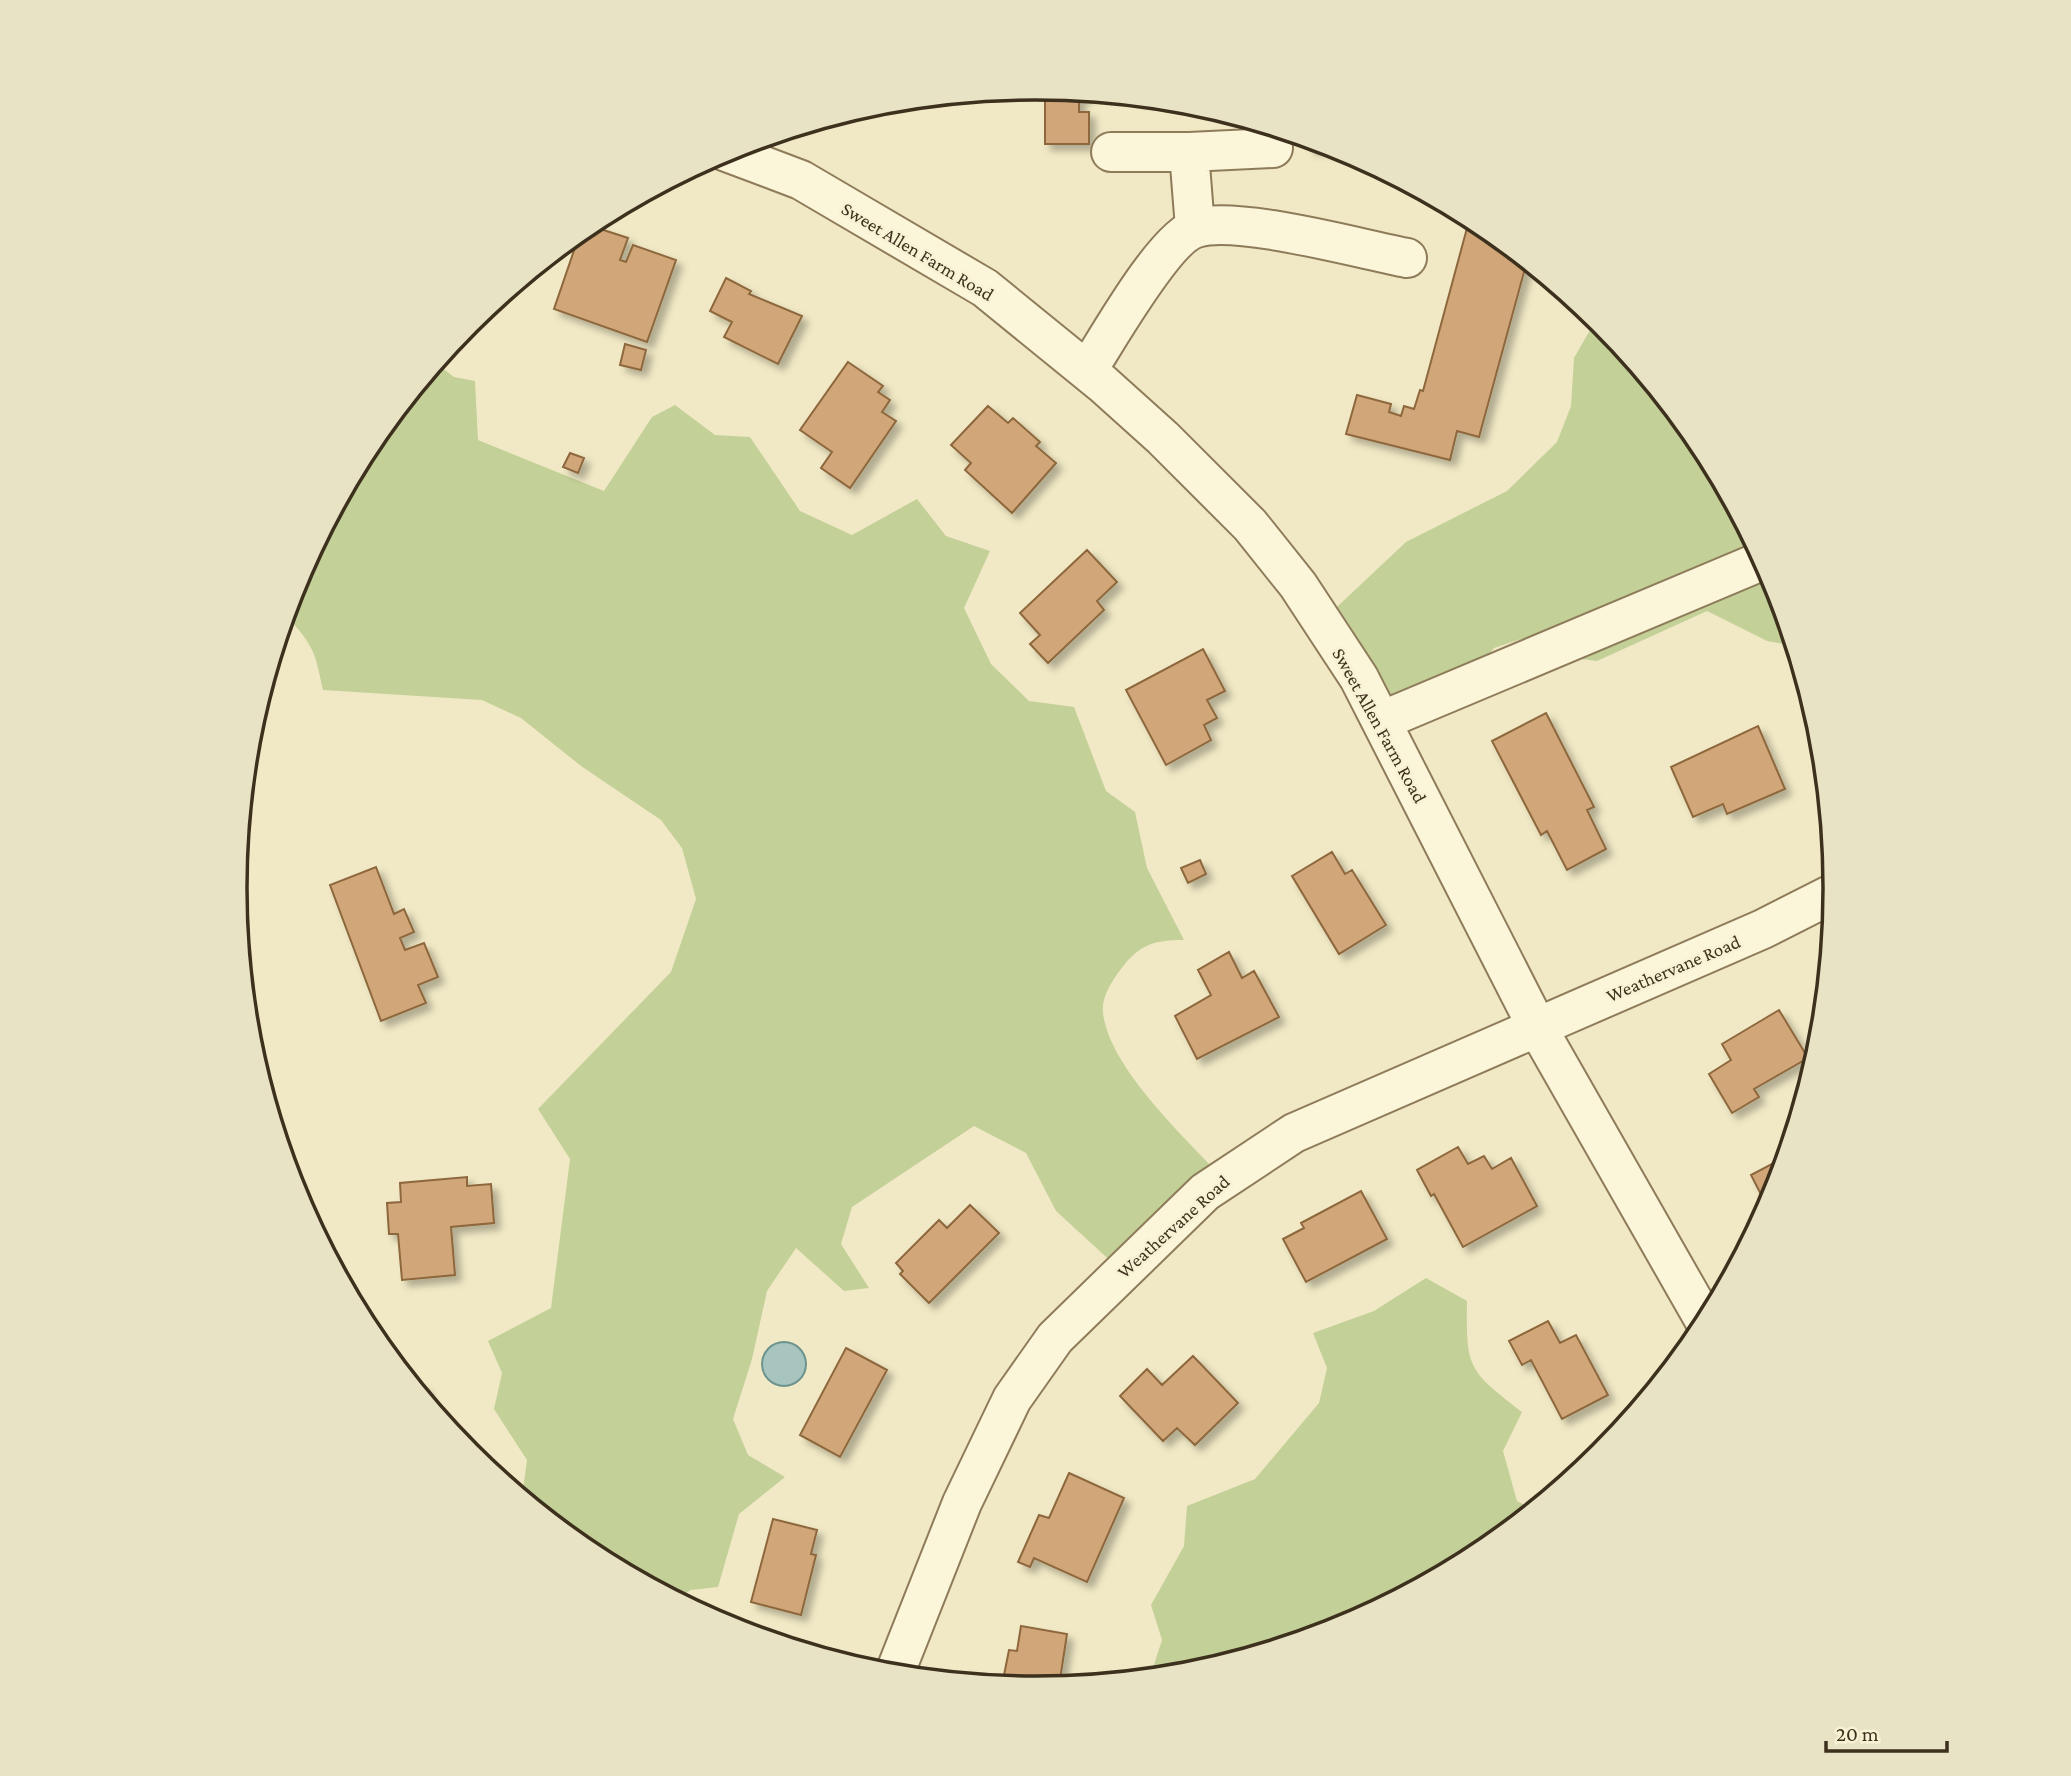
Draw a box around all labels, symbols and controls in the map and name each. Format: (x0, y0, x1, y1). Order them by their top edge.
street label: Sweet Allen Farm Road (838, 198, 998, 305)
street label: Sweet Allen Farm Road (1328, 644, 1431, 806)
street label: Weathervane Road (1603, 931, 1743, 1006)
street label: Weathervane Road (1113, 1171, 1234, 1282)
scale bar (1826, 1710, 1947, 1754)
text: 20 m (1836, 1722, 1879, 1746)

